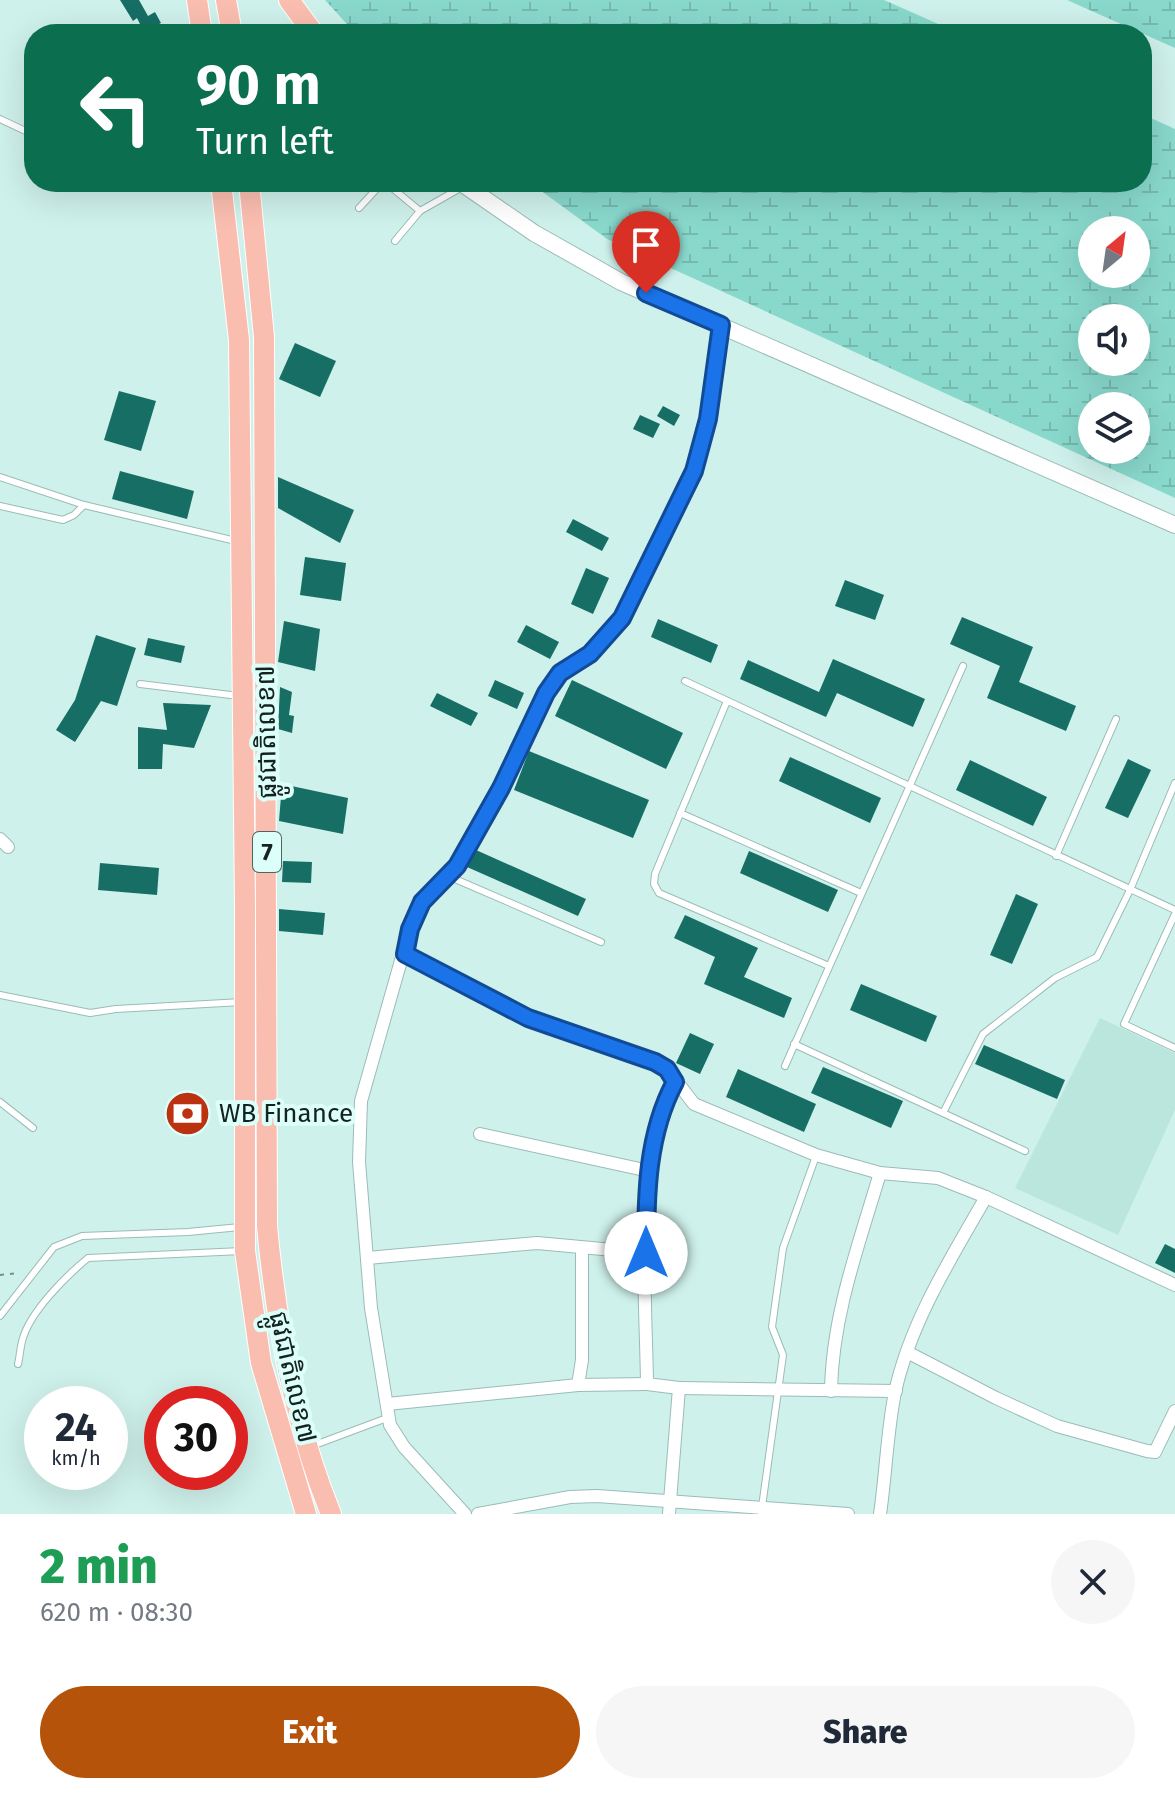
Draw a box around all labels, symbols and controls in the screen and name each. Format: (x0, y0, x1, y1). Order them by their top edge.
text: 90 m (196, 52, 321, 119)
icon: left (64, 56, 168, 160)
text: Turn left (196, 120, 334, 164)
pin (612, 211, 680, 293)
north arrow (1078, 216, 1150, 288)
map controls (1078, 216, 1150, 464)
icon: arrive (624, 223, 668, 267)
button: sound (1078, 304, 1150, 376)
button: layers (1078, 392, 1150, 464)
street label: ផ្លូវជាតិលេខ៧ (250, 665, 291, 799)
road number: 7 (253, 832, 281, 872)
bank icon: WB Finance (164, 1089, 212, 1137)
place label: WB Finance (219, 1098, 353, 1129)
position arrow (604, 1211, 688, 1295)
street label: ផ្លូវជាតិលេខ៧ (255, 1308, 323, 1448)
speed limit sign: 30 (144, 1386, 248, 1490)
text: 24 (55, 1404, 97, 1452)
text: km/h (51, 1446, 101, 1470)
text: 2 min (40, 1538, 158, 1596)
button: close (1051, 1540, 1135, 1624)
text: 620 m · 08:30 (40, 1597, 193, 1628)
button: Exit (40, 1686, 580, 1778)
button: Share (596, 1686, 1135, 1778)

